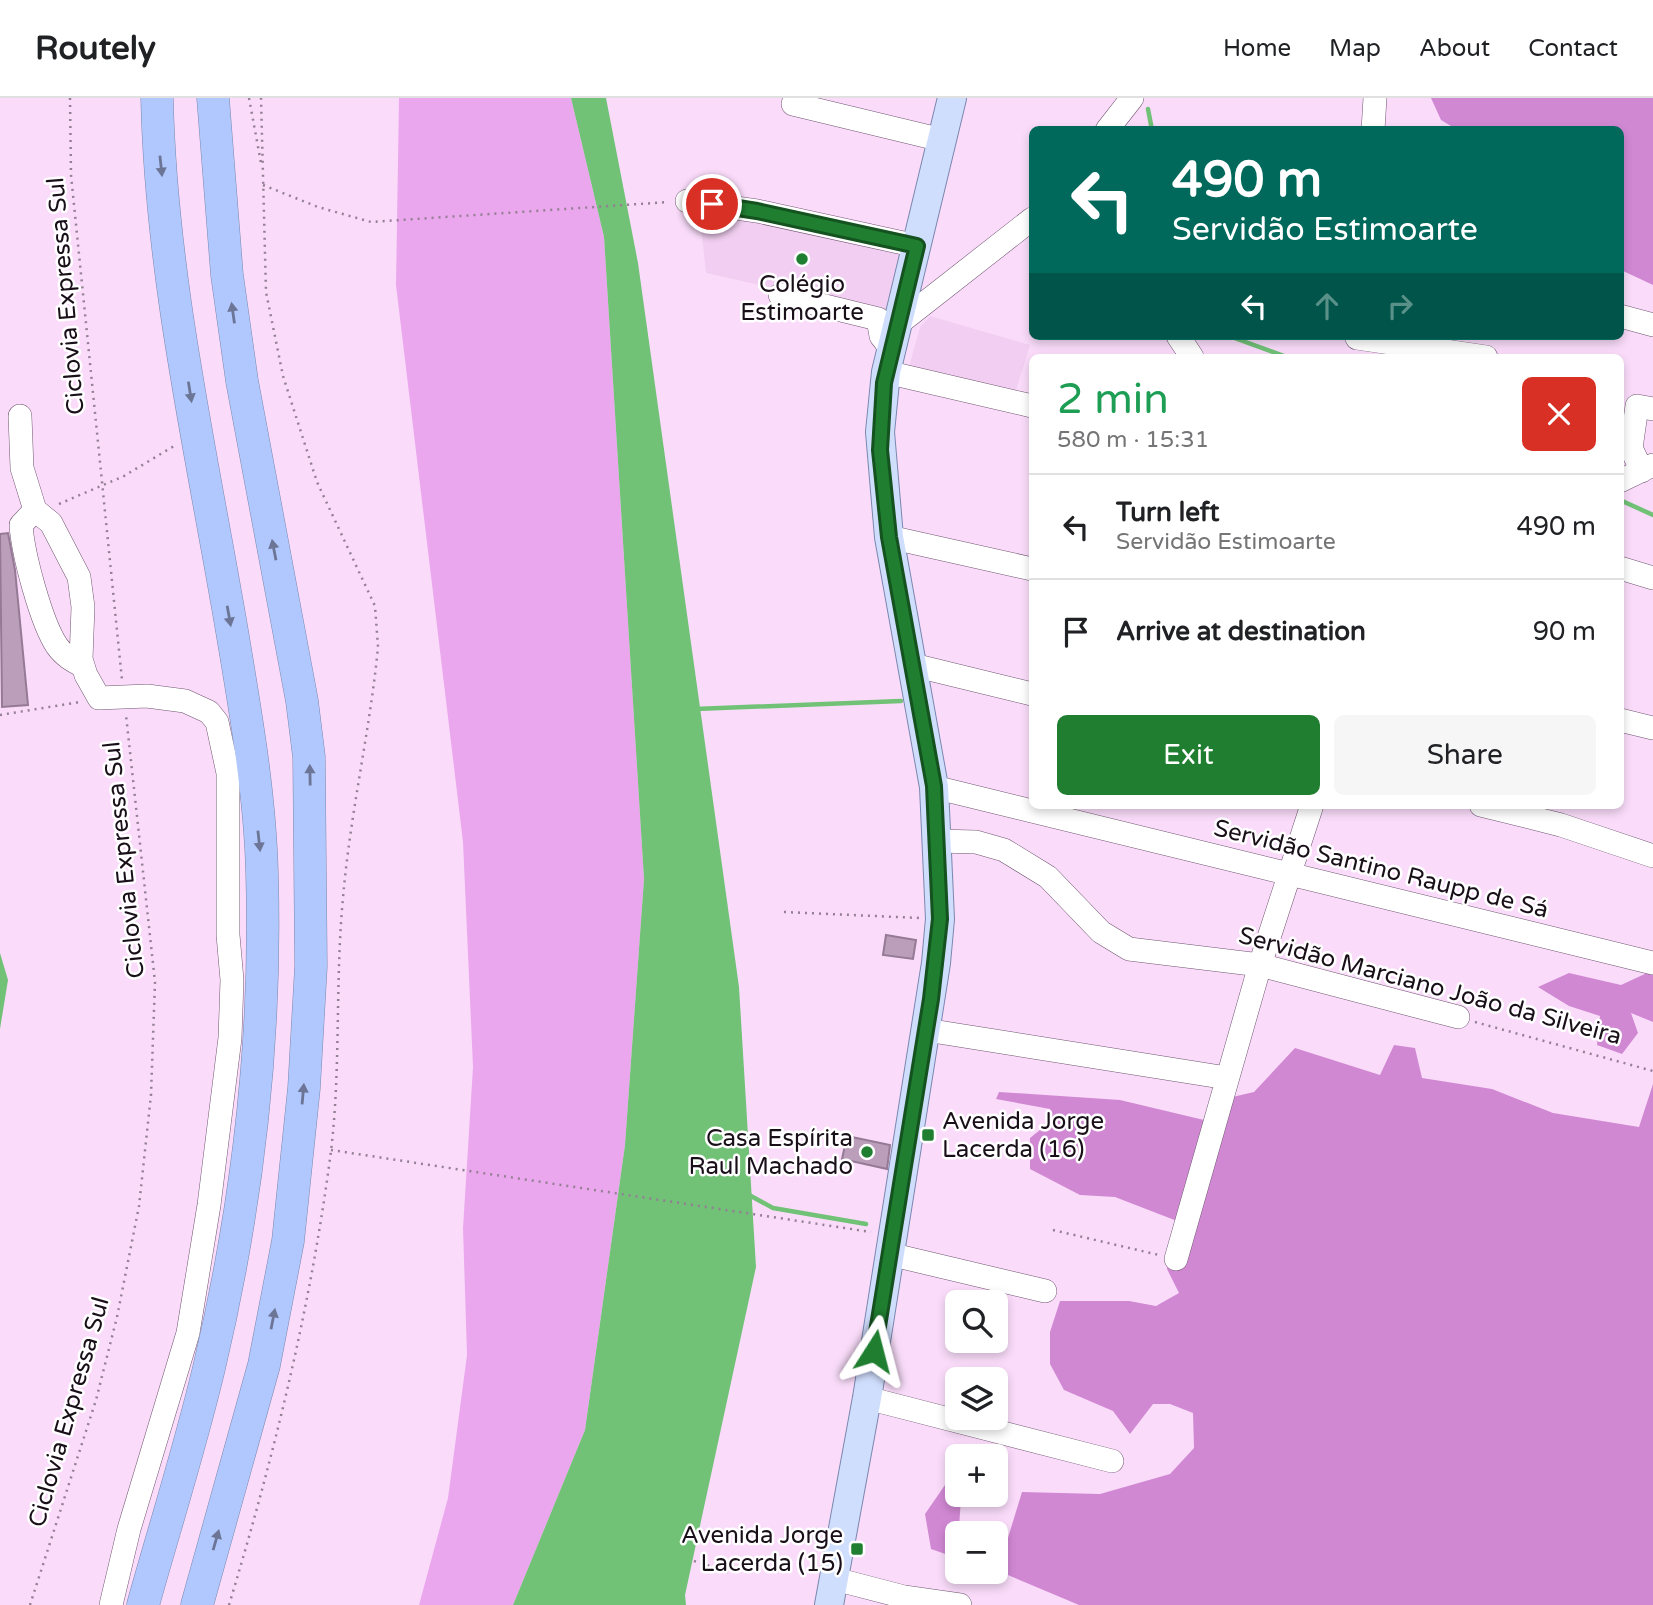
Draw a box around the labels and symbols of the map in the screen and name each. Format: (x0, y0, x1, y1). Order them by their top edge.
one-way arrow (155, 155, 166, 177)
pin (682, 174, 742, 234)
street label: Ciclovia Expressa Sul (41, 176, 91, 416)
marker: Colégio Estimoarte (794, 251, 810, 267)
place label: Colégio Estimoarte (740, 270, 864, 327)
one-way arrow (227, 302, 238, 324)
one-way arrow (185, 381, 196, 403)
one-way arrow (269, 539, 280, 561)
one-way arrow (224, 605, 235, 627)
street label: Ciclovia Expressa Sul (97, 740, 151, 980)
one-way arrow (304, 764, 316, 786)
street label: Servidão Santino Raupp de Sá (1211, 813, 1551, 925)
one-way arrow (254, 830, 265, 852)
street label: Servidão Marciano João da Silveira (1235, 921, 1625, 1051)
one-way arrow (298, 1083, 309, 1105)
place label: Avenida Jorge Lacerda (16) (942, 1107, 1104, 1164)
place label: Casa Espírita Raul Machado (688, 1124, 853, 1181)
marker: Avenida Jorge Lacerda (16) (920, 1127, 936, 1143)
marker: Casa Espírita Raul Machado (859, 1144, 875, 1160)
street label: Ciclovia Expressa Sul (22, 1294, 116, 1530)
one-way arrow (267, 1308, 278, 1330)
position arrow (837, 1314, 911, 1388)
place label: Avenida Jorge Lacerda (15) (681, 1521, 843, 1578)
one-way arrow (212, 1529, 222, 1550)
marker: Avenida Jorge Lacerda (15) (849, 1541, 865, 1557)

